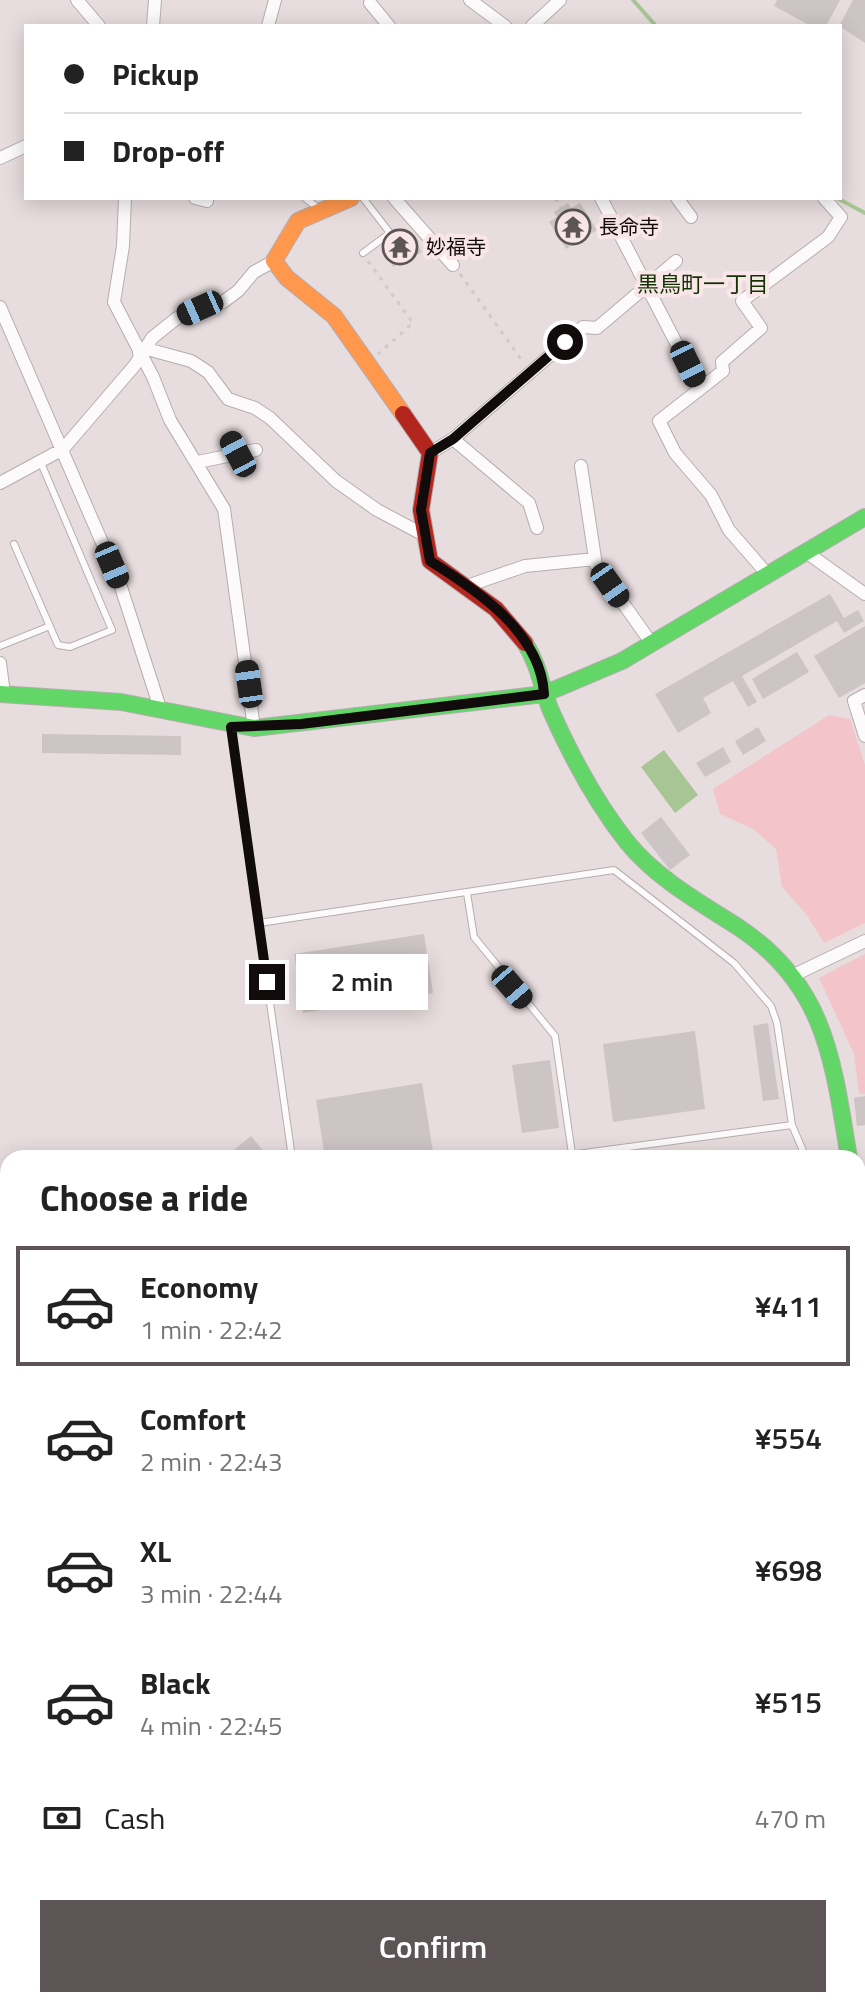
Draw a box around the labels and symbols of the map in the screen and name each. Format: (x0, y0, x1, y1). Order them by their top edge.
temple icon: 長命寺 (554, 208, 592, 246)
place label: 長命寺 (599, 211, 659, 242)
temple icon: 妙福寺 (381, 228, 419, 266)
place label: 妙福寺 (426, 231, 486, 262)
district label: 黒鳥町一丁目 (637, 267, 769, 301)
car (173, 287, 227, 329)
route start (547, 324, 583, 360)
car (667, 337, 709, 391)
car (216, 427, 260, 481)
car (92, 538, 132, 592)
car (586, 558, 634, 612)
car (234, 659, 264, 709)
callout: 2 min (295, 954, 427, 1010)
car (487, 961, 537, 1013)
route end (249, 964, 285, 1000)

